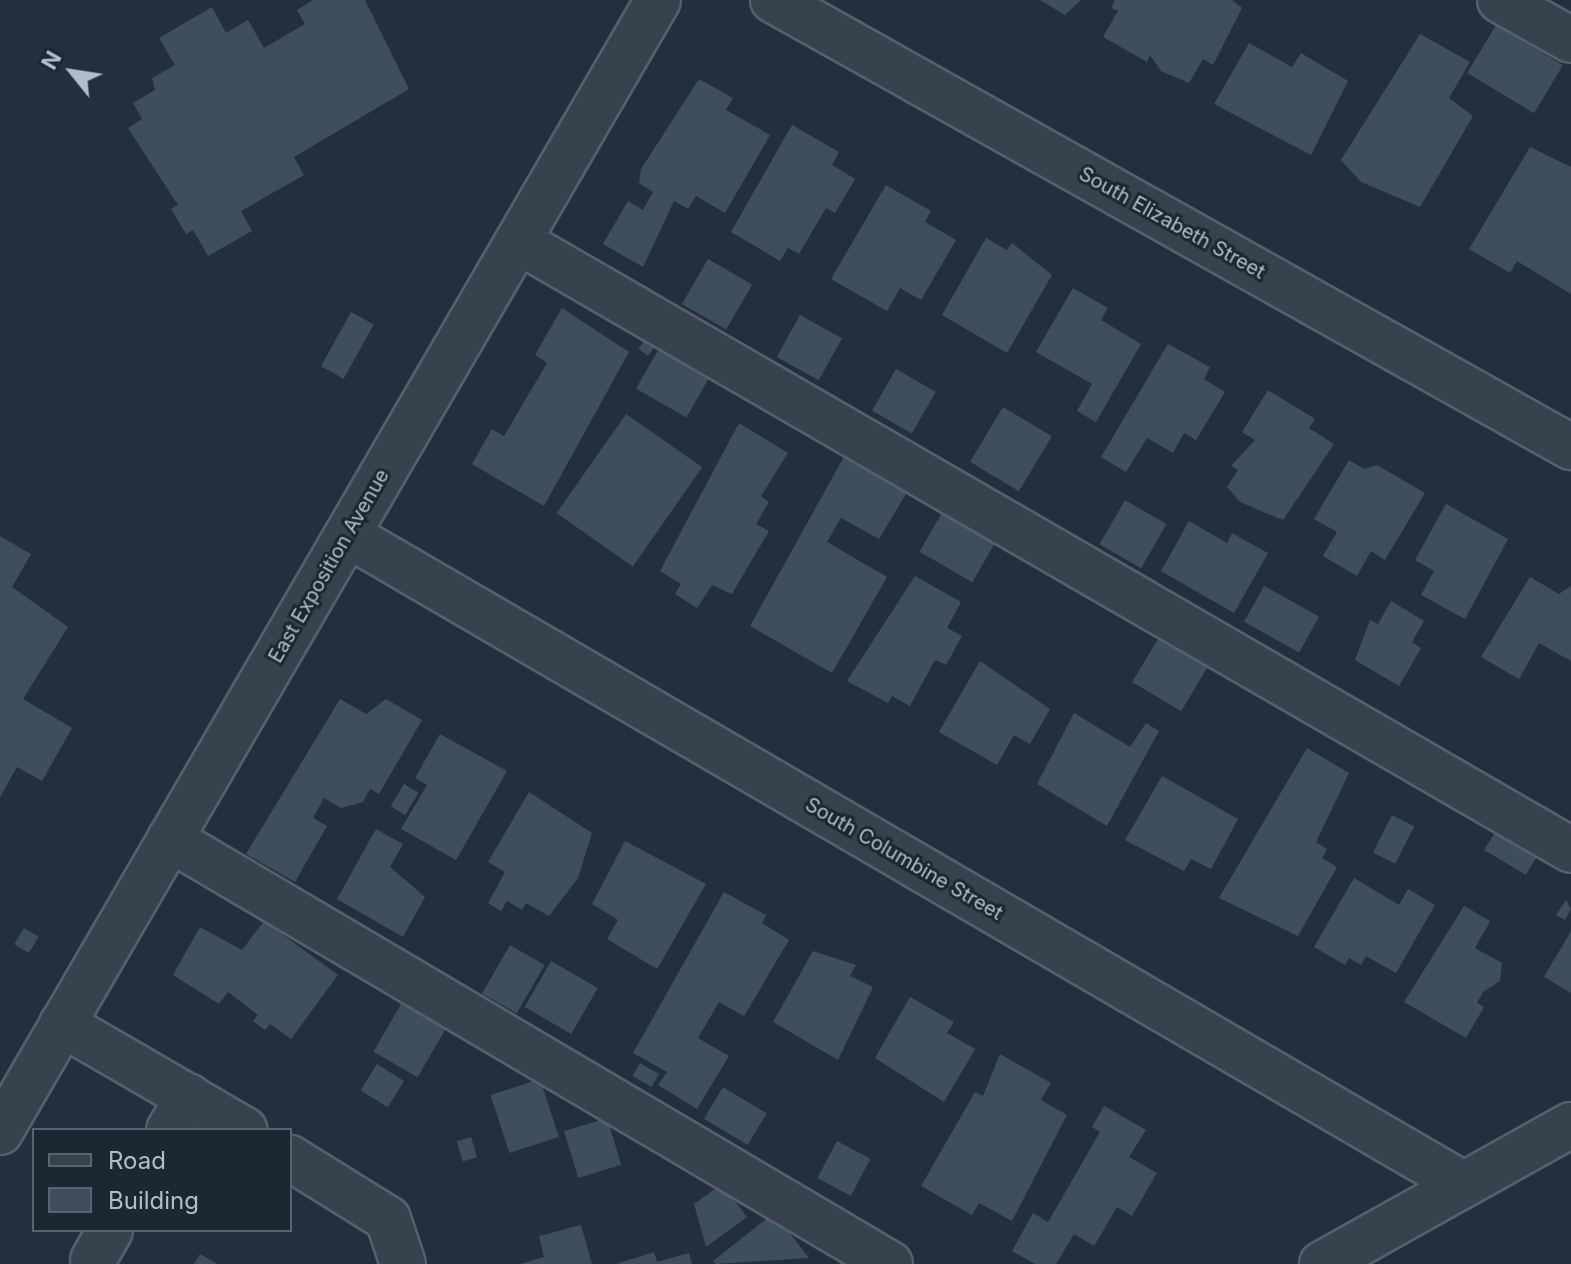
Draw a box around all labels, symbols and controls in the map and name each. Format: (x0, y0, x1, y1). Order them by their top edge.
north arrow (32, 32, 112, 112)
text: N (36, 46, 67, 74)
street label: South Elizabeth Street (1075, 162, 1269, 284)
street label: East Exposition Avenue (264, 465, 394, 667)
street label: South Columbine Street (801, 793, 1007, 925)
legend (32, 1128, 292, 1232)
text: Road (108, 1146, 166, 1175)
text: Building (108, 1186, 199, 1215)

